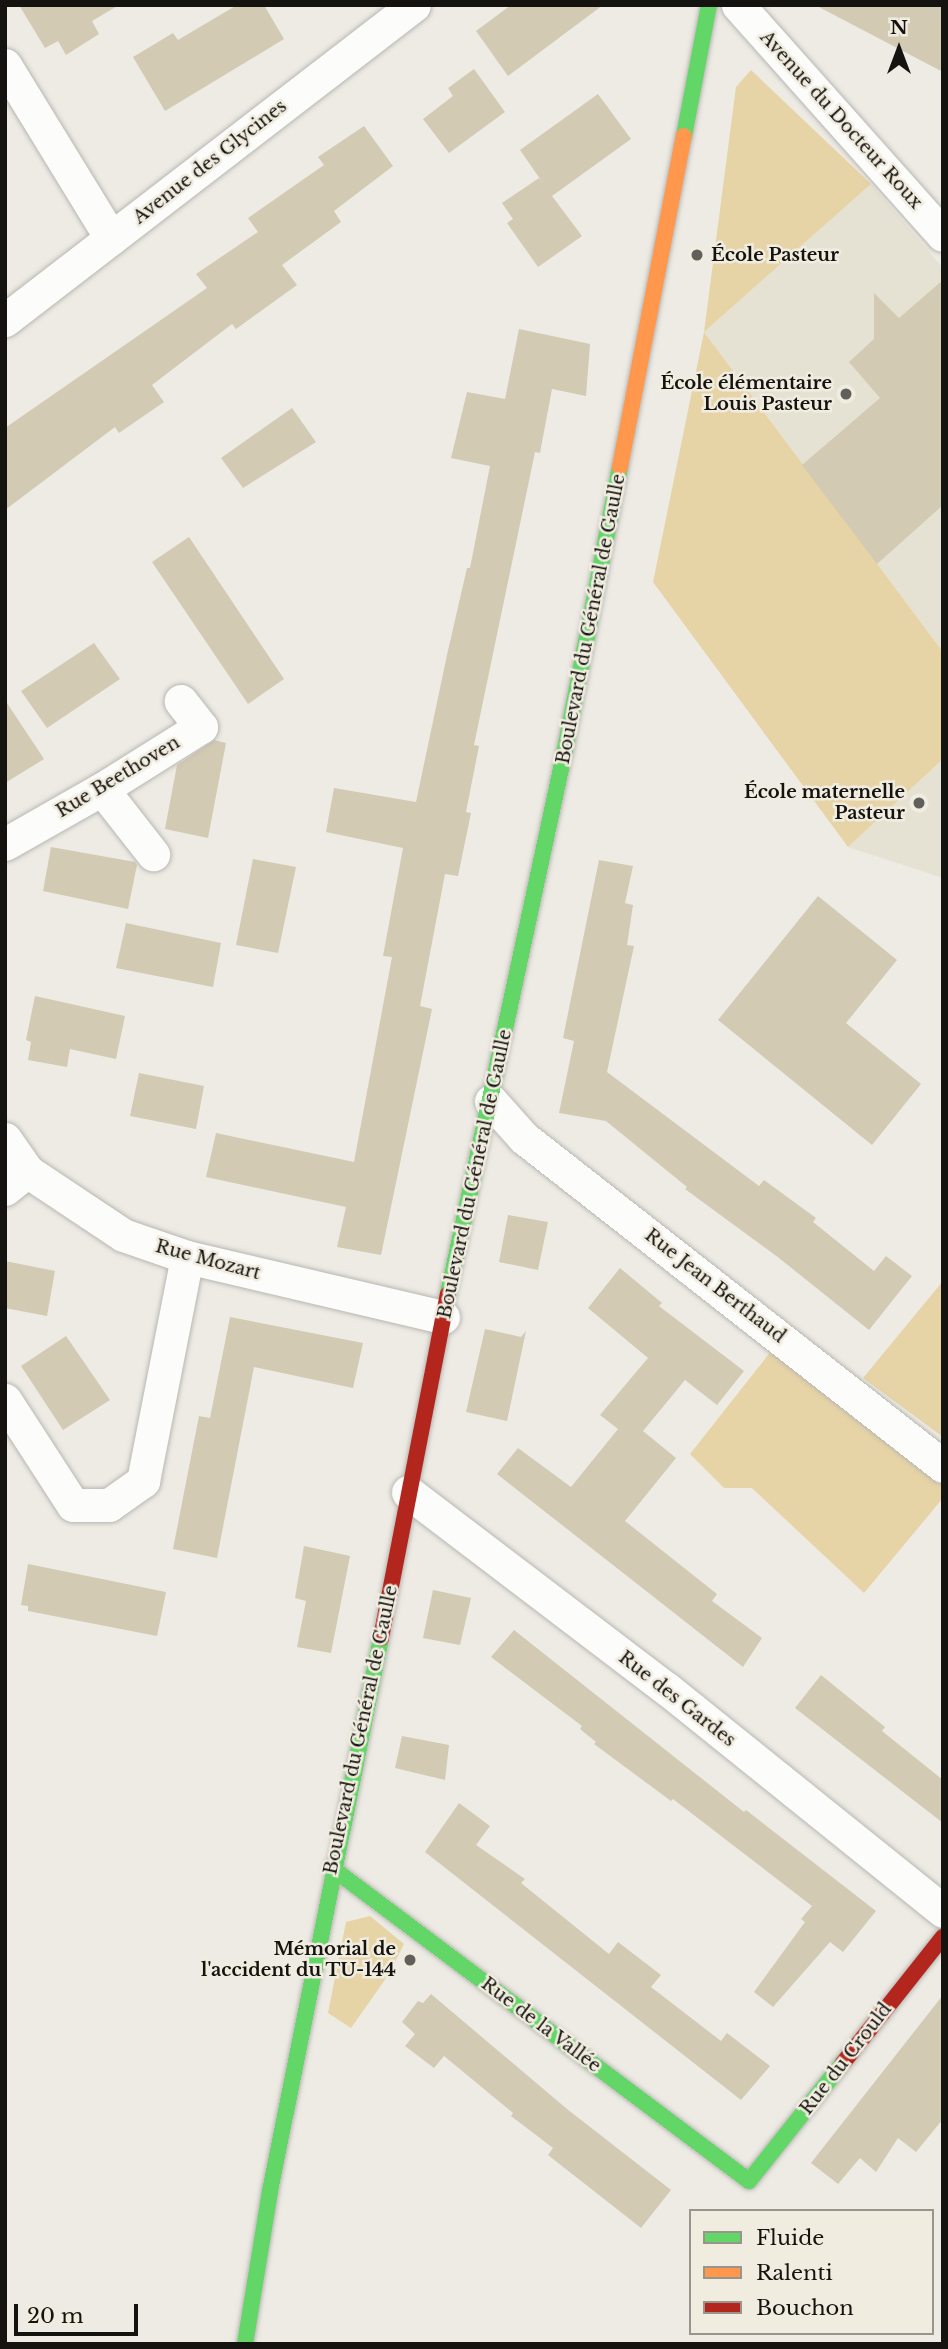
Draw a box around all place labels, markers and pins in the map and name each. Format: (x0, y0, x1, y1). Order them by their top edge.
place label: École Pasteur (711, 244, 839, 266)
marker: École Pasteur (689, 247, 705, 263)
place label: École élémentaire Louis Pasteur (660, 373, 832, 416)
marker: École élémentaire Louis Pasteur (838, 386, 854, 402)
place label: École maternelle Pasteur (744, 782, 905, 824)
marker: École maternelle Pasteur (911, 795, 927, 811)
place label: Mémorial de l'accident du TU-144 (201, 1939, 396, 1982)
marker: Mémorial de l'accident du TU-144 (402, 1952, 418, 1968)

